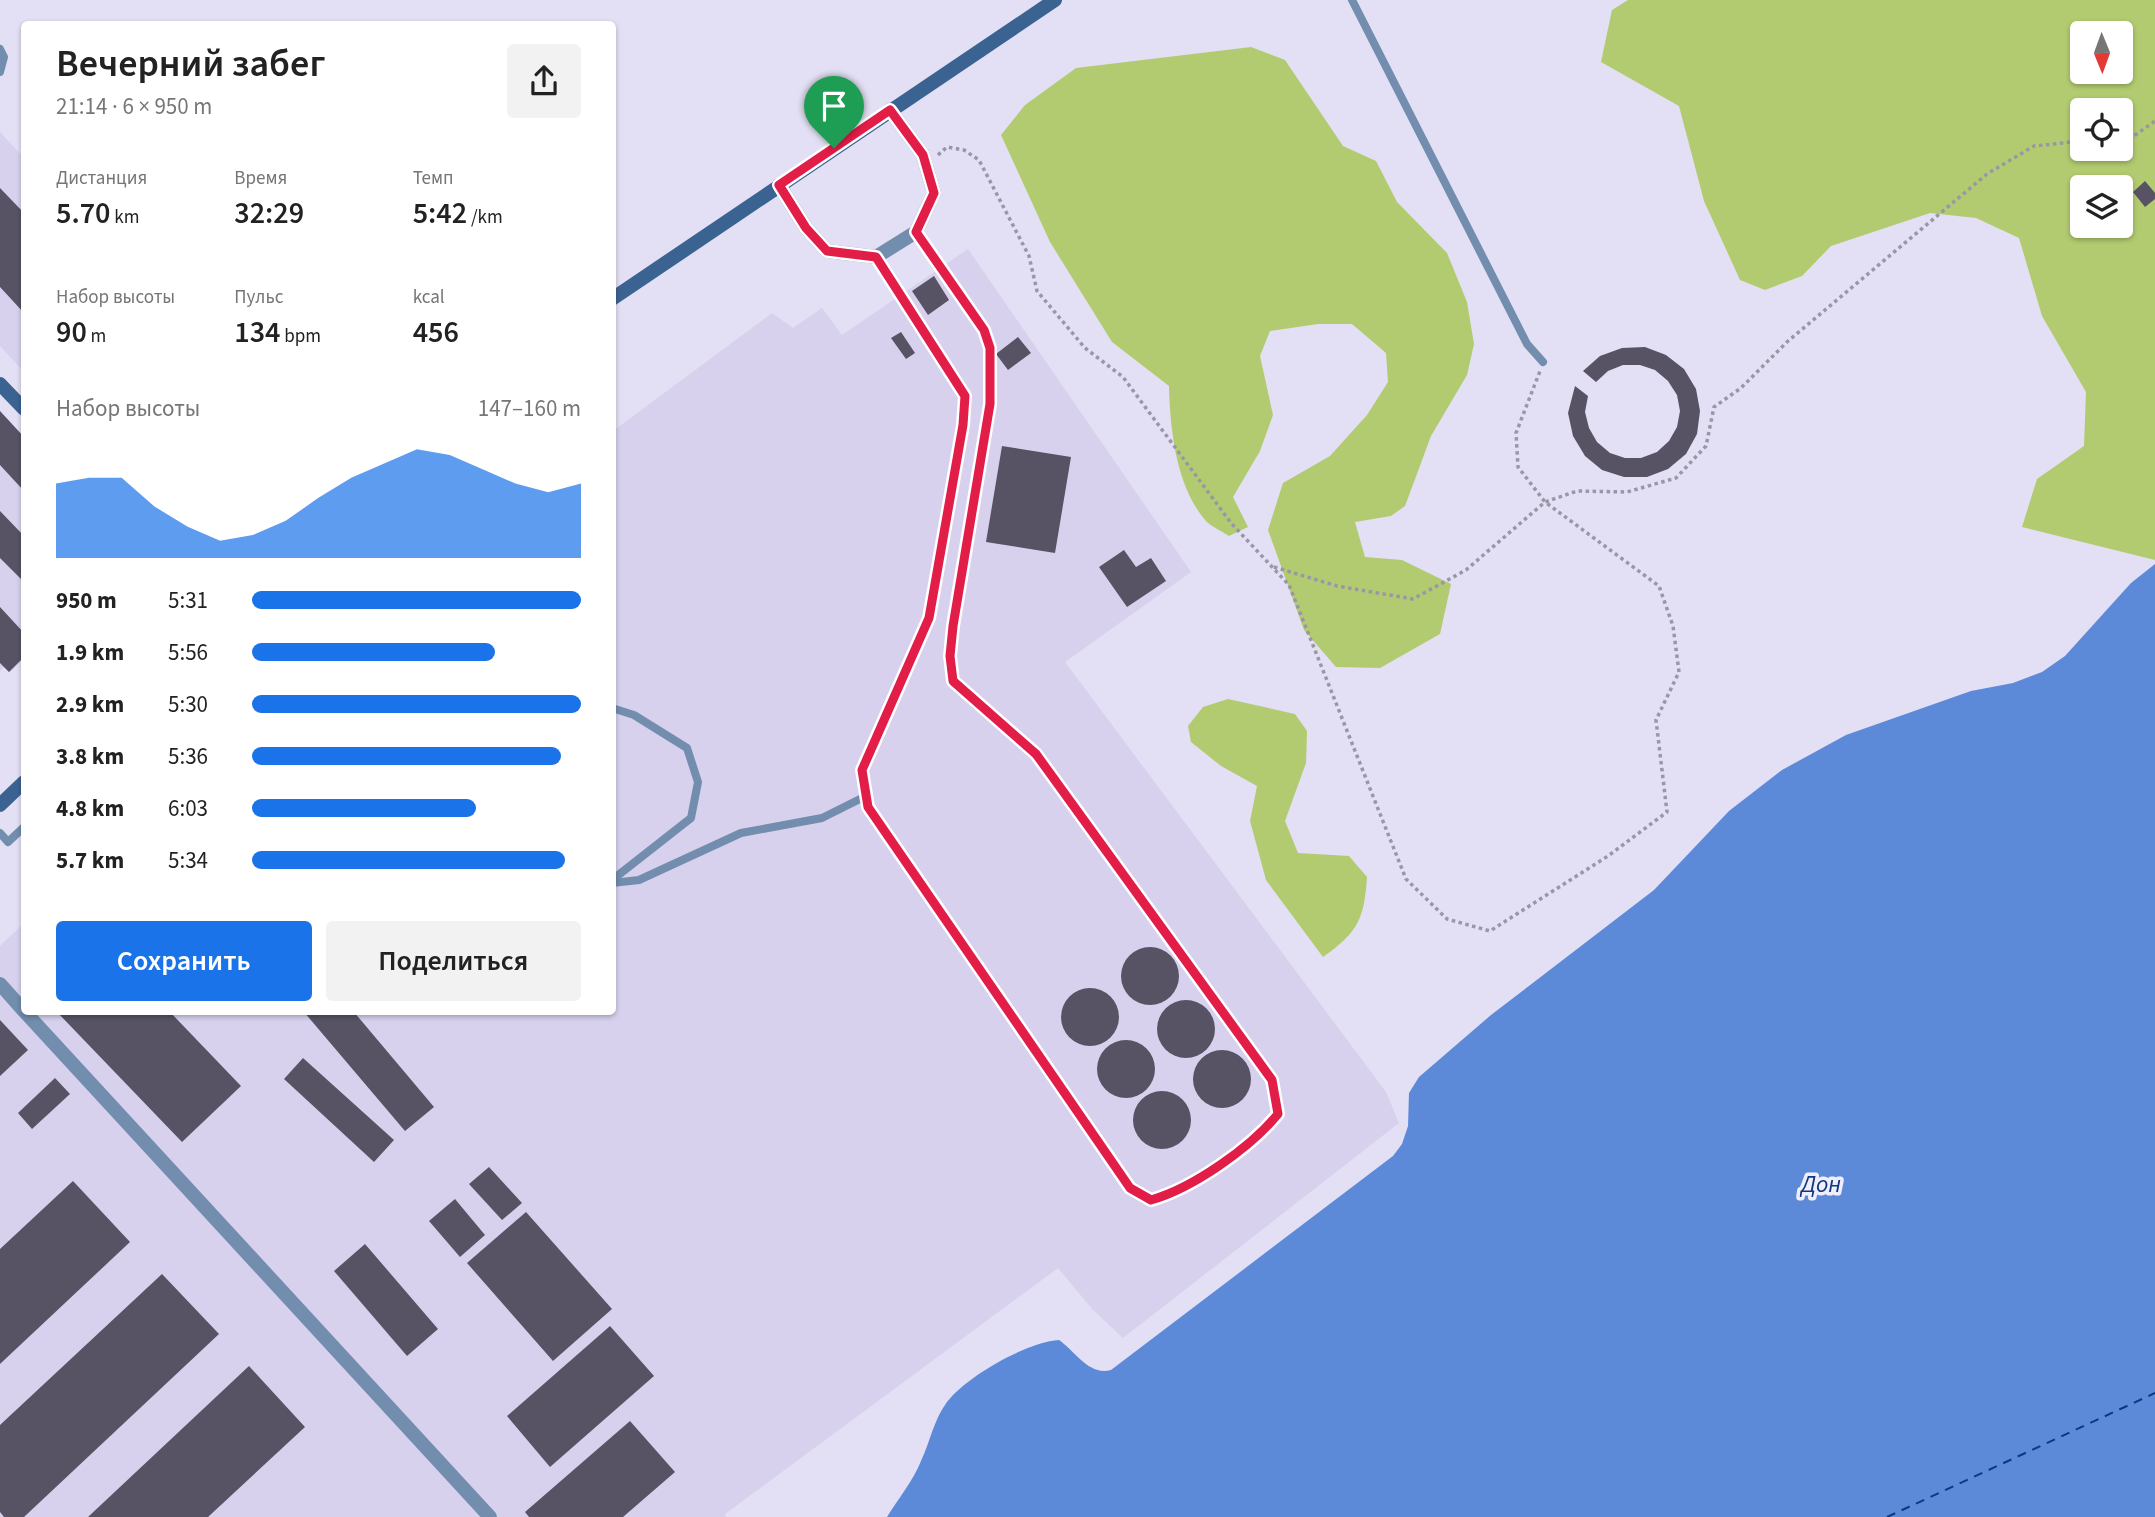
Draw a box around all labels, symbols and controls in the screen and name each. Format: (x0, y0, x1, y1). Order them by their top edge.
north arrow (2070, 21, 2133, 84)
map controls (2070, 21, 2133, 238)
text: Вечерний забег (56, 37, 325, 91)
button: share (507, 44, 581, 118)
pin (804, 76, 864, 148)
icon: arrive (815, 87, 853, 125)
text: 21:14 · 6 × 950 m (56, 90, 212, 123)
button: locate (2070, 98, 2133, 161)
text: Дистанция (56, 165, 147, 192)
text: Время (234, 165, 287, 192)
text: Темп (413, 165, 454, 192)
button: layers (2070, 175, 2133, 238)
text: 5.70 (56, 192, 110, 235)
text: 32:29 (234, 192, 304, 235)
text: 5:42 (413, 192, 467, 235)
text: km (110, 204, 139, 231)
text: /km (467, 204, 503, 231)
text: Набор высоты (56, 284, 175, 311)
text: Пульс (234, 284, 283, 311)
text: kcal (413, 284, 445, 311)
text: 90 (56, 311, 87, 354)
text: 134 (234, 311, 281, 354)
text: 456 (413, 311, 459, 354)
text: m (87, 323, 106, 350)
text: bpm (281, 323, 321, 350)
text: Набор высоты (56, 392, 200, 425)
text: 147–160 m (478, 392, 581, 425)
text: 950 m (56, 584, 117, 617)
text: 5:31 (168, 584, 208, 617)
text: 1.9 km (56, 636, 124, 669)
text: 5:56 (168, 636, 208, 669)
text: 2.9 km (56, 688, 124, 721)
text: 5:30 (168, 688, 208, 721)
text: 3.8 km (56, 740, 124, 773)
text: 5:36 (168, 740, 208, 773)
text: 4.8 km (56, 792, 124, 825)
text: 6:03 (168, 792, 208, 825)
text: 5.7 km (56, 844, 124, 877)
text: 5:34 (168, 844, 208, 877)
button: Сохранить (56, 921, 312, 1001)
button: Поделиться (326, 921, 581, 1001)
water label: Дон (1799, 1167, 1841, 1202)

